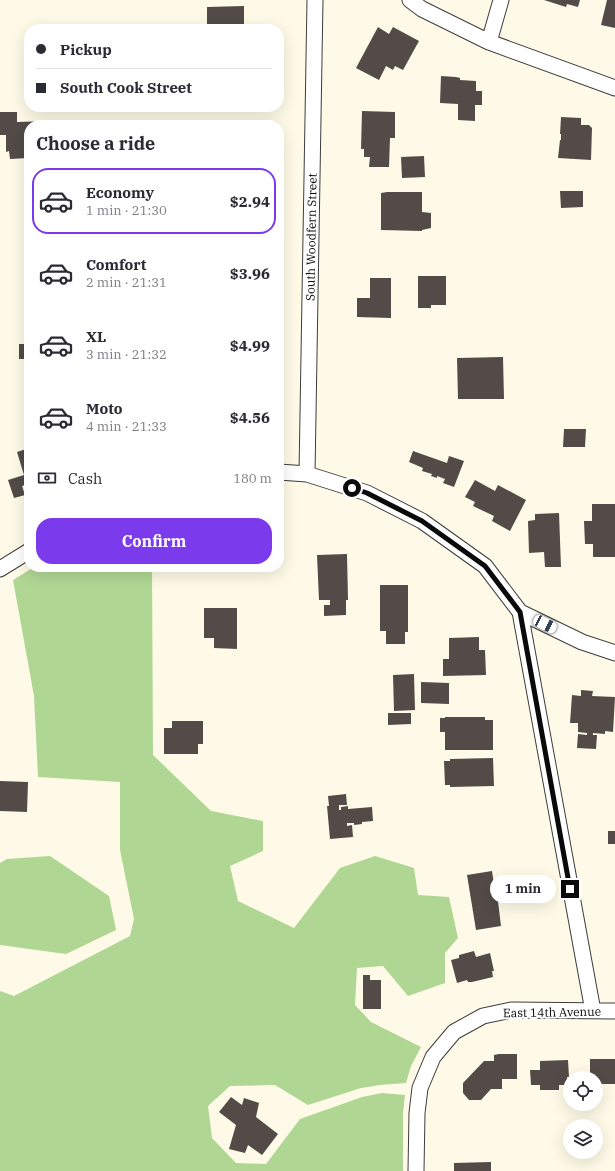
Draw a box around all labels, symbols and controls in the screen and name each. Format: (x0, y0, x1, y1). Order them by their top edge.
text: Pickup (60, 40, 112, 59)
text: South Cook Street (60, 78, 192, 97)
text: Choose a ride (36, 132, 155, 155)
street label: South Woodfern Street (302, 173, 320, 301)
icon: car (38, 183, 74, 219)
text: Economy (86, 183, 154, 202)
text: $2.94 (230, 192, 270, 211)
text: 1 min · 21:30 (86, 202, 167, 219)
icon: car (38, 255, 74, 291)
text: Comfort (86, 255, 146, 274)
text: $3.96 (230, 264, 270, 283)
text: 2 min · 21:31 (86, 274, 167, 291)
icon: car (38, 327, 74, 363)
text: XL (86, 327, 106, 346)
text: $4.99 (230, 336, 270, 355)
text: 3 min · 21:32 (86, 346, 167, 363)
icon: car (38, 399, 74, 435)
text: Moto (86, 399, 123, 418)
text: $4.56 (230, 408, 270, 427)
text: 4 min · 21:33 (86, 418, 167, 435)
icon: cash (36, 467, 58, 489)
text: Cash (68, 469, 102, 488)
text: 180 m (233, 470, 272, 487)
route start (343, 479, 361, 497)
button: Confirm (36, 518, 272, 564)
car (532, 613, 558, 635)
callout: 1 min (490, 875, 556, 903)
text: 1 min (505, 880, 541, 897)
route end (561, 880, 579, 898)
street label: East 14th Avenue (503, 1004, 601, 1020)
map controls (563, 1071, 603, 1159)
button: locate (563, 1071, 603, 1111)
button: layers (563, 1119, 603, 1159)

